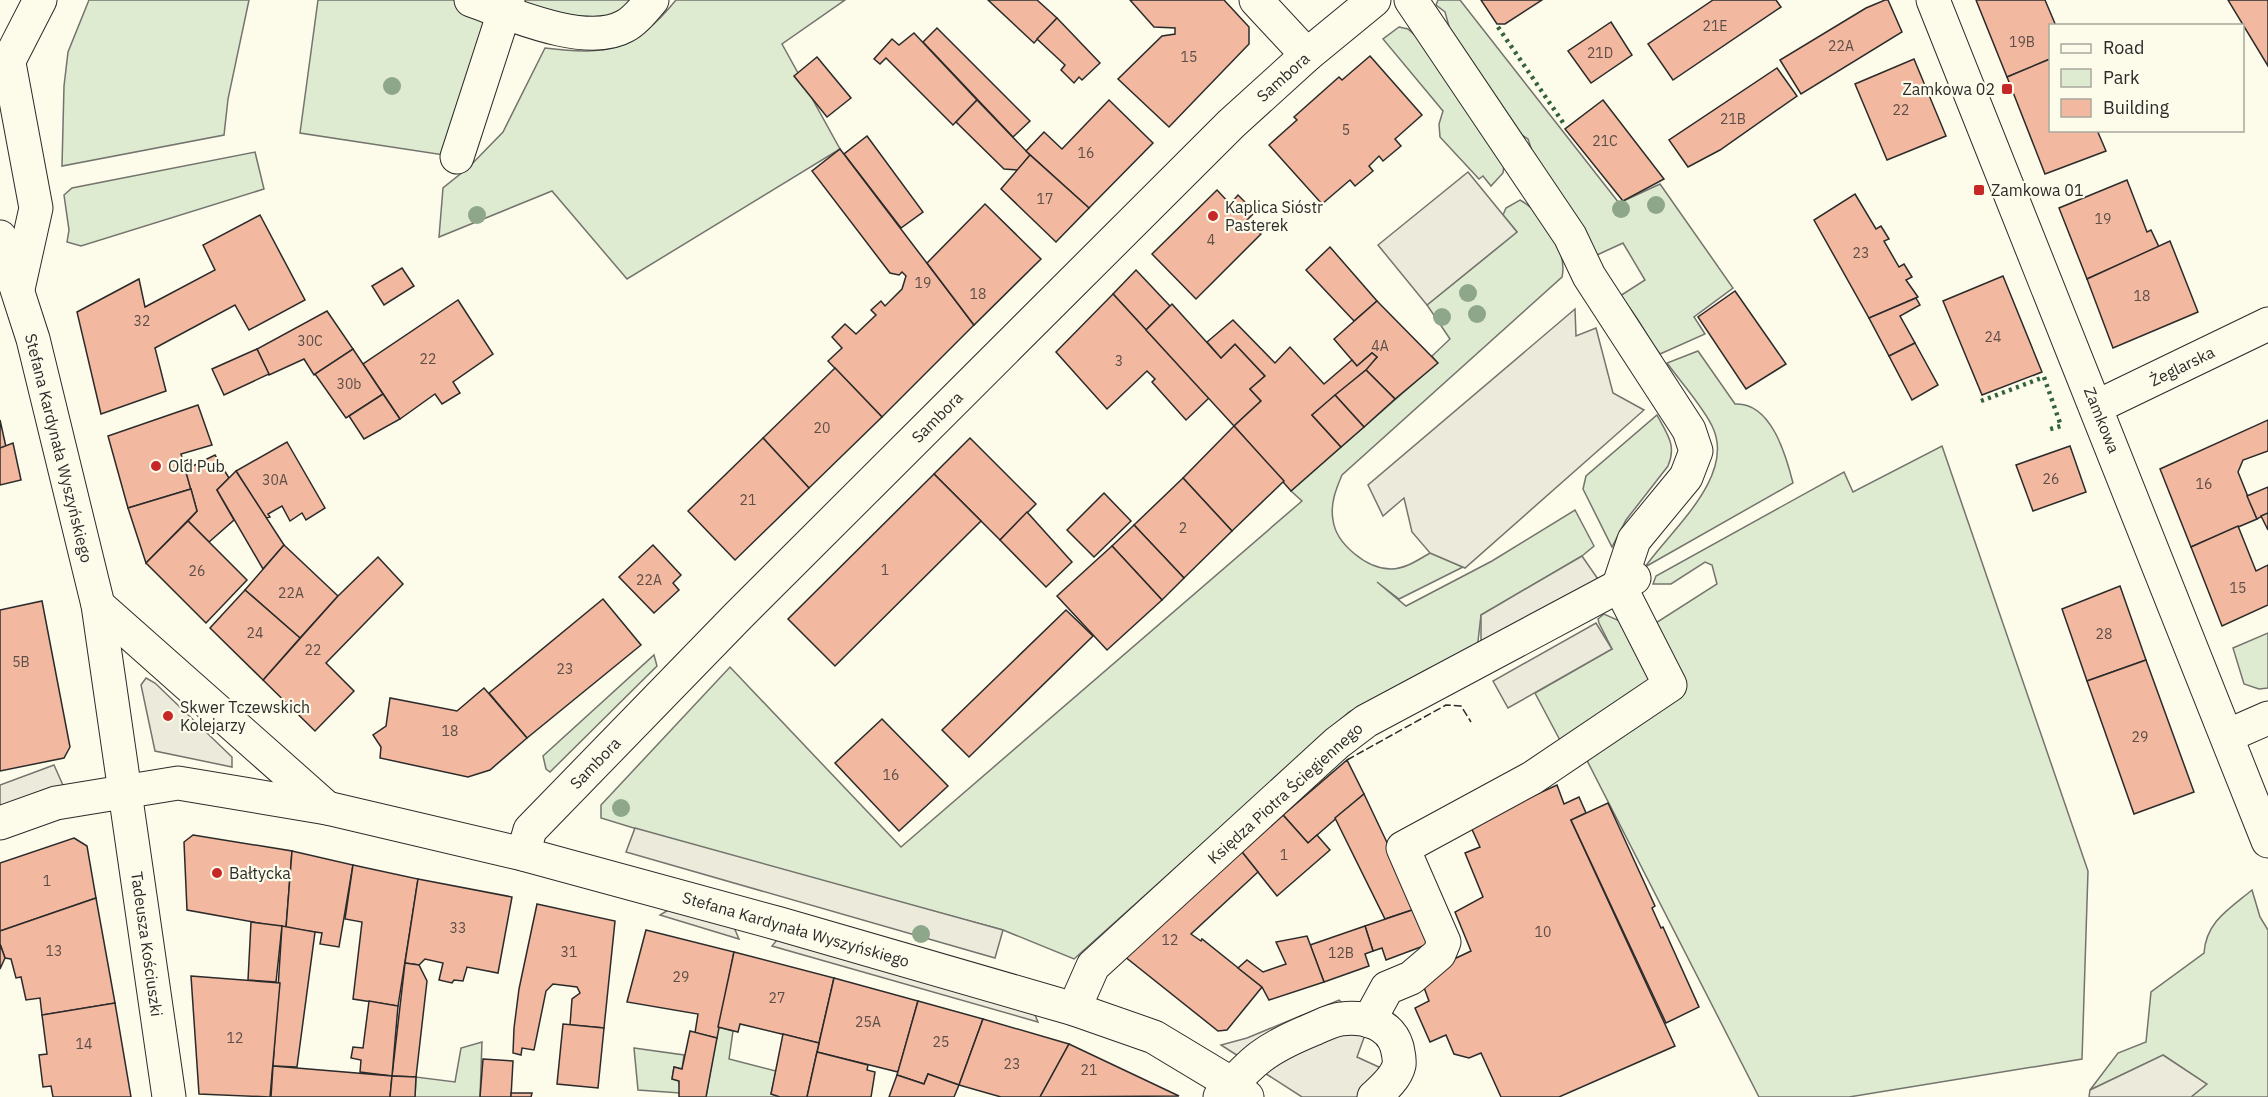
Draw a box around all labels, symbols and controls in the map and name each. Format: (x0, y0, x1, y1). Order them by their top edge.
house number: 21E (1703, 17, 1727, 35)
legend (2049, 24, 2244, 132)
house number: 19B (2009, 33, 2035, 51)
text: Road (2103, 36, 2144, 59)
house number: 22A (1828, 37, 1854, 55)
house number: 21D (1587, 44, 1613, 62)
house number: 15 (1181, 48, 1197, 66)
street label: Sambora (1252, 48, 1314, 106)
text: Park (2103, 66, 2140, 89)
place label: Zamkowa 02 (1903, 79, 1995, 99)
marker: Zamkowa 02 (2000, 82, 2014, 96)
text: Building (2103, 96, 2170, 119)
house number: 22 (1893, 101, 1909, 119)
house number: 21B (1720, 110, 1746, 128)
house number: 5 (1342, 121, 1350, 139)
house number: 21C (1592, 132, 1618, 150)
house number: 16 (1078, 144, 1094, 162)
place label: Zamkowa 01 (1991, 180, 2084, 200)
marker: Zamkowa 01 (1972, 183, 1986, 197)
house number: 17 (1037, 190, 1053, 208)
place label: Kaplica Sióstr Pasterek (1225, 197, 1323, 235)
marker: Kaplica Sióstr Pasterek (1206, 209, 1220, 223)
house number: 19 (2095, 210, 2111, 228)
house number: 4 (1207, 231, 1215, 249)
house number: 23 (1853, 244, 1869, 262)
house number: 19 (915, 274, 931, 292)
house number: 18 (970, 285, 986, 303)
house number: 18 (2134, 287, 2150, 305)
house number: 32 (134, 312, 150, 330)
house number: 24 (1985, 328, 2001, 346)
street label: Stefana Kardynała Wyszyńskiego (21, 331, 97, 565)
house number: 30C (297, 332, 323, 350)
house number: 4A (1371, 337, 1389, 355)
street label: Żeglarska (2146, 341, 2218, 390)
house number: 22 (420, 350, 436, 368)
house number: 3 (1115, 352, 1123, 370)
house number: 30b (337, 375, 361, 393)
street label: Zamkowa (2080, 384, 2124, 456)
street label: Sambora (907, 387, 967, 447)
house number: 20 (814, 419, 830, 437)
place label: Old Pub (168, 456, 225, 476)
marker: Old Pub (149, 459, 163, 473)
house number: 26 (2043, 470, 2059, 488)
house number: 30A (262, 471, 288, 489)
house number: 16 (2196, 475, 2212, 493)
house number: 21 (740, 491, 756, 509)
house number: 2 (1179, 519, 1187, 537)
house number: 1 (881, 561, 889, 579)
house number: 26 (189, 562, 205, 580)
house number: 22A (636, 571, 662, 589)
house number: 15 (2230, 579, 2246, 597)
house number: 22A (278, 584, 304, 602)
house number: 24 (247, 624, 263, 642)
house number: 28 (2096, 625, 2112, 643)
house number: 22 (305, 641, 321, 659)
house number: 5B (12, 653, 30, 671)
house number: 23 (557, 660, 573, 678)
place label: Skwer Tczewskich Kolejarzy (180, 697, 310, 735)
marker: Skwer Tczewskich Kolejarzy (161, 709, 175, 723)
street label: Księdza Piotra Ściegiennego (1203, 717, 1367, 868)
house number: 18 (442, 722, 458, 740)
house number: 29 (2132, 728, 2148, 746)
street label: Sambora (565, 733, 625, 793)
house number: 16 (883, 766, 899, 784)
house number: 1 (1280, 846, 1288, 864)
place label: Bałtycka (229, 863, 291, 883)
marker: Bałtycka (210, 866, 224, 880)
street label: Tadeusza Kościuszki (127, 870, 167, 1018)
house number: 1 (43, 872, 51, 890)
street label: Stefana Kardynała Wyszyńskiego (680, 887, 912, 971)
house number: 33 (450, 919, 466, 937)
house number: 10 (1535, 923, 1551, 941)
house number: 12 (1162, 931, 1178, 949)
house number: 13 (46, 942, 62, 960)
house number: 31 (561, 943, 577, 961)
house number: 12B (1328, 944, 1354, 962)
house number: 29 (673, 968, 689, 986)
house number: 27 (769, 989, 785, 1007)
house number: 25A (855, 1013, 881, 1031)
house number: 12 (227, 1029, 243, 1047)
house number: 25 (933, 1033, 949, 1051)
house number: 14 (76, 1035, 92, 1053)
house number: 23 (1004, 1055, 1020, 1073)
house number: 21 (1081, 1061, 1097, 1079)

